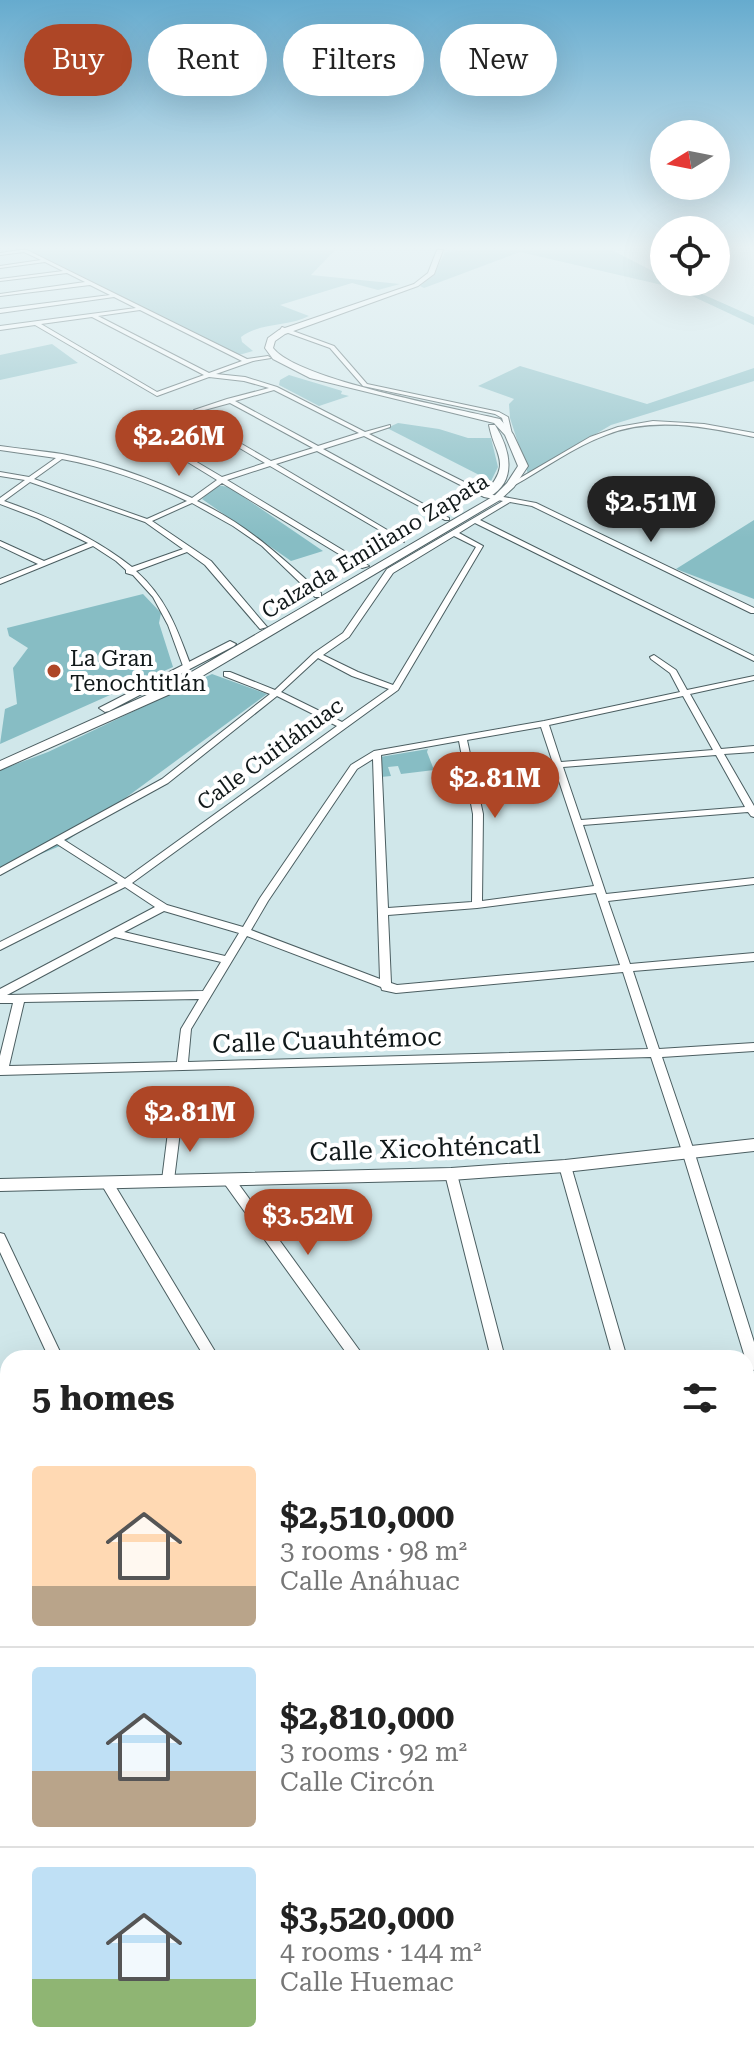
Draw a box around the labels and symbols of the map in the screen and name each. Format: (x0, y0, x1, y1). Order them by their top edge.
north arrow (650, 120, 730, 200)
pin: $2.26M (114, 410, 244, 478)
street label: Calzada Emiliano Zapata (257, 468, 493, 624)
pin: $2.51M (586, 476, 716, 544)
place label: La Gran Tenochtitlán (70, 646, 206, 696)
marker: La Gran Tenochtitlán (45, 662, 63, 680)
street label: Calle Cuitláhuac (192, 693, 348, 815)
pin: $2.81M (430, 752, 560, 820)
street label: Calle Cuauhtémoc (212, 1021, 442, 1059)
pin: $2.81M (125, 1086, 255, 1154)
street label: Calle Xicohténcatl (309, 1129, 541, 1167)
pin: $3.52M (243, 1189, 373, 1257)

